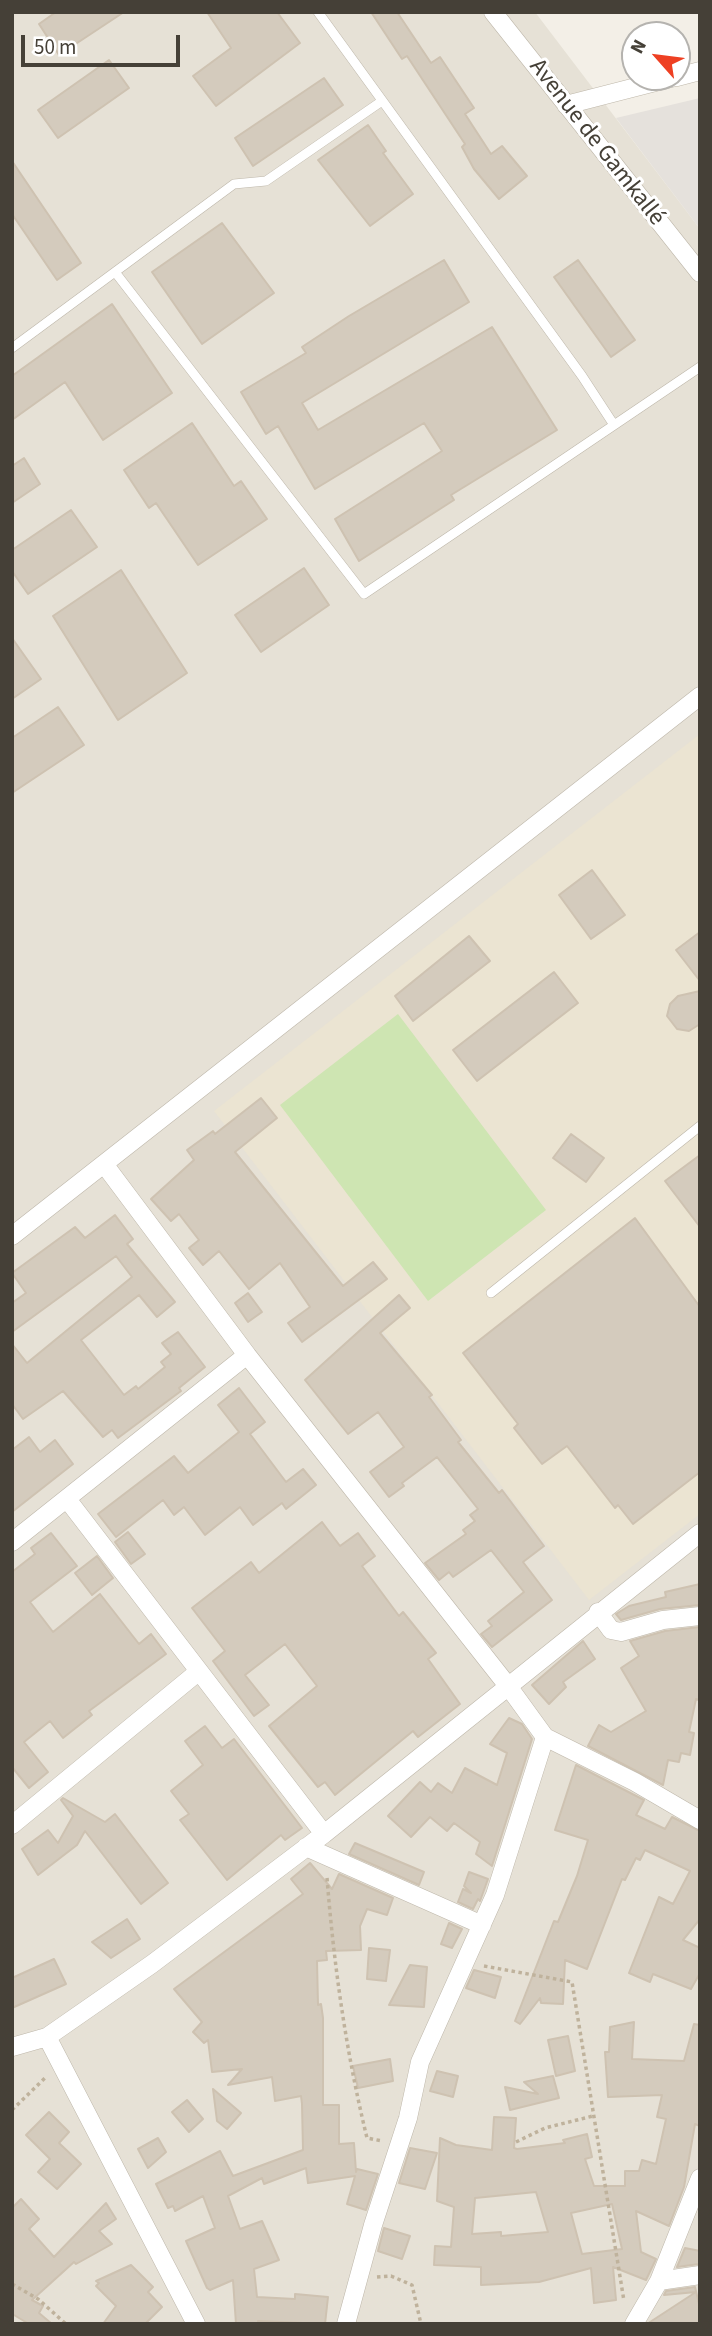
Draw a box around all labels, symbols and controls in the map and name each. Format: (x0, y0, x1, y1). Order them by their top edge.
scale bar (24, 21, 184, 65)
north arrow (621, 21, 691, 91)
text: 50 m (34, 32, 76, 62)
text: N (624, 35, 654, 59)
street label: Avenue de Gamkallé (522, 54, 670, 232)

